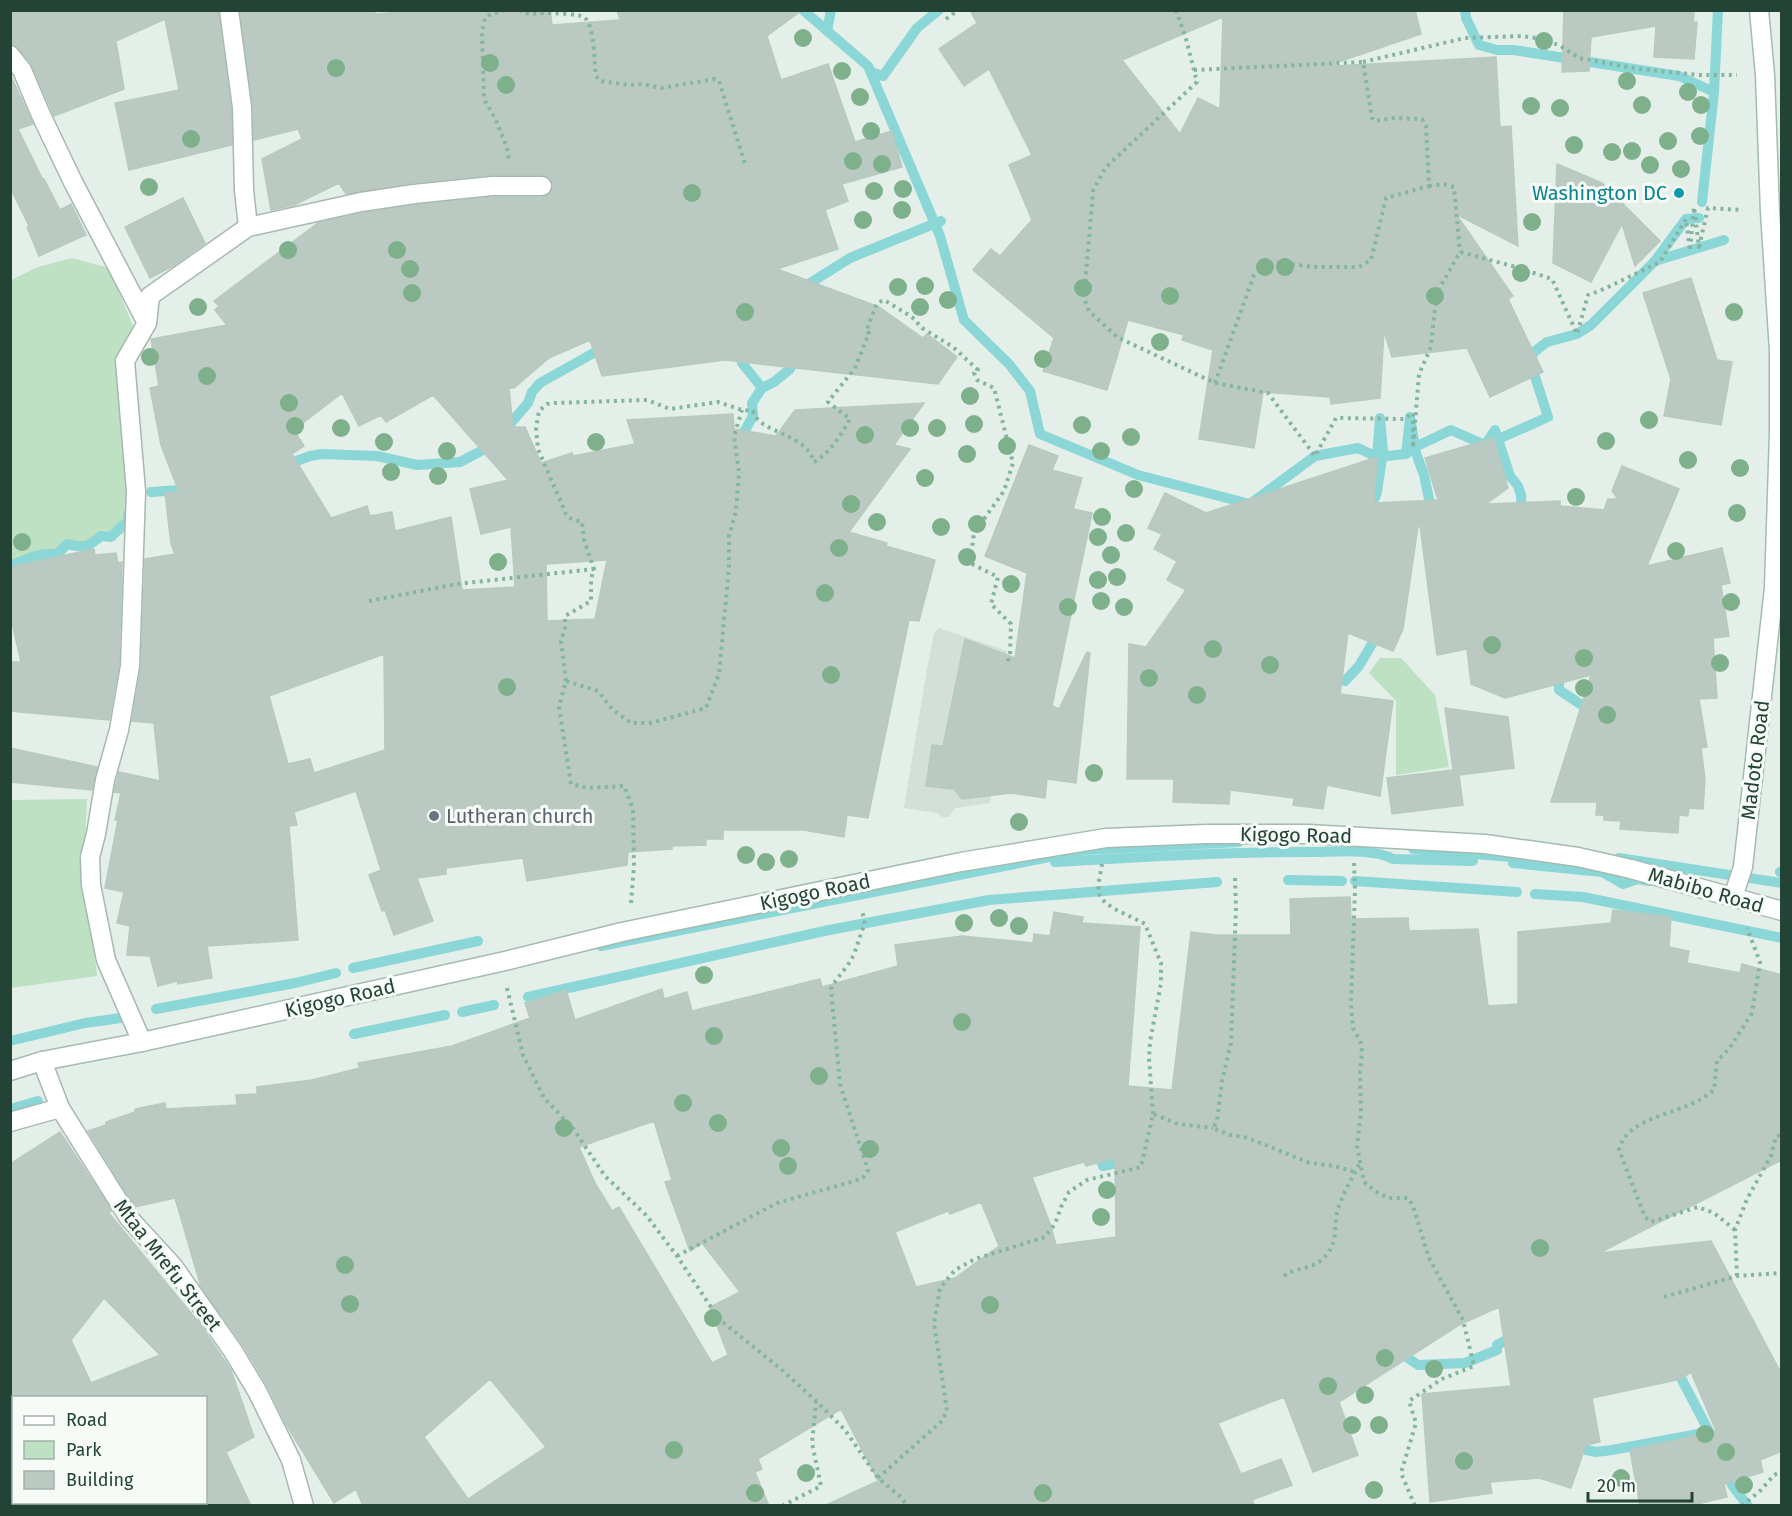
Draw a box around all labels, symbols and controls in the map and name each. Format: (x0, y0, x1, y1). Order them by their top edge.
place label: Washington DC (1532, 181, 1667, 205)
marker: Washington DC (1672, 186, 1686, 200)
street label: Madoto Road (1736, 699, 1774, 821)
place label: Lutheran church (446, 804, 593, 828)
marker: Lutheran church (427, 809, 441, 823)
street label: Kigogo Road (1240, 822, 1352, 848)
street label: Mabibo Road (1646, 862, 1766, 918)
street label: Kigogo Road (758, 869, 872, 915)
street label: Kigogo Road (283, 974, 397, 1022)
street label: Mtaa Mrefu Street (109, 1194, 228, 1336)
legend (12, 1396, 207, 1504)
text: Road (66, 1409, 108, 1431)
text: Park (66, 1439, 102, 1461)
scale bar (1588, 1465, 1692, 1503)
text: Building (66, 1469, 134, 1491)
text: 20 m (1597, 1475, 1636, 1497)

